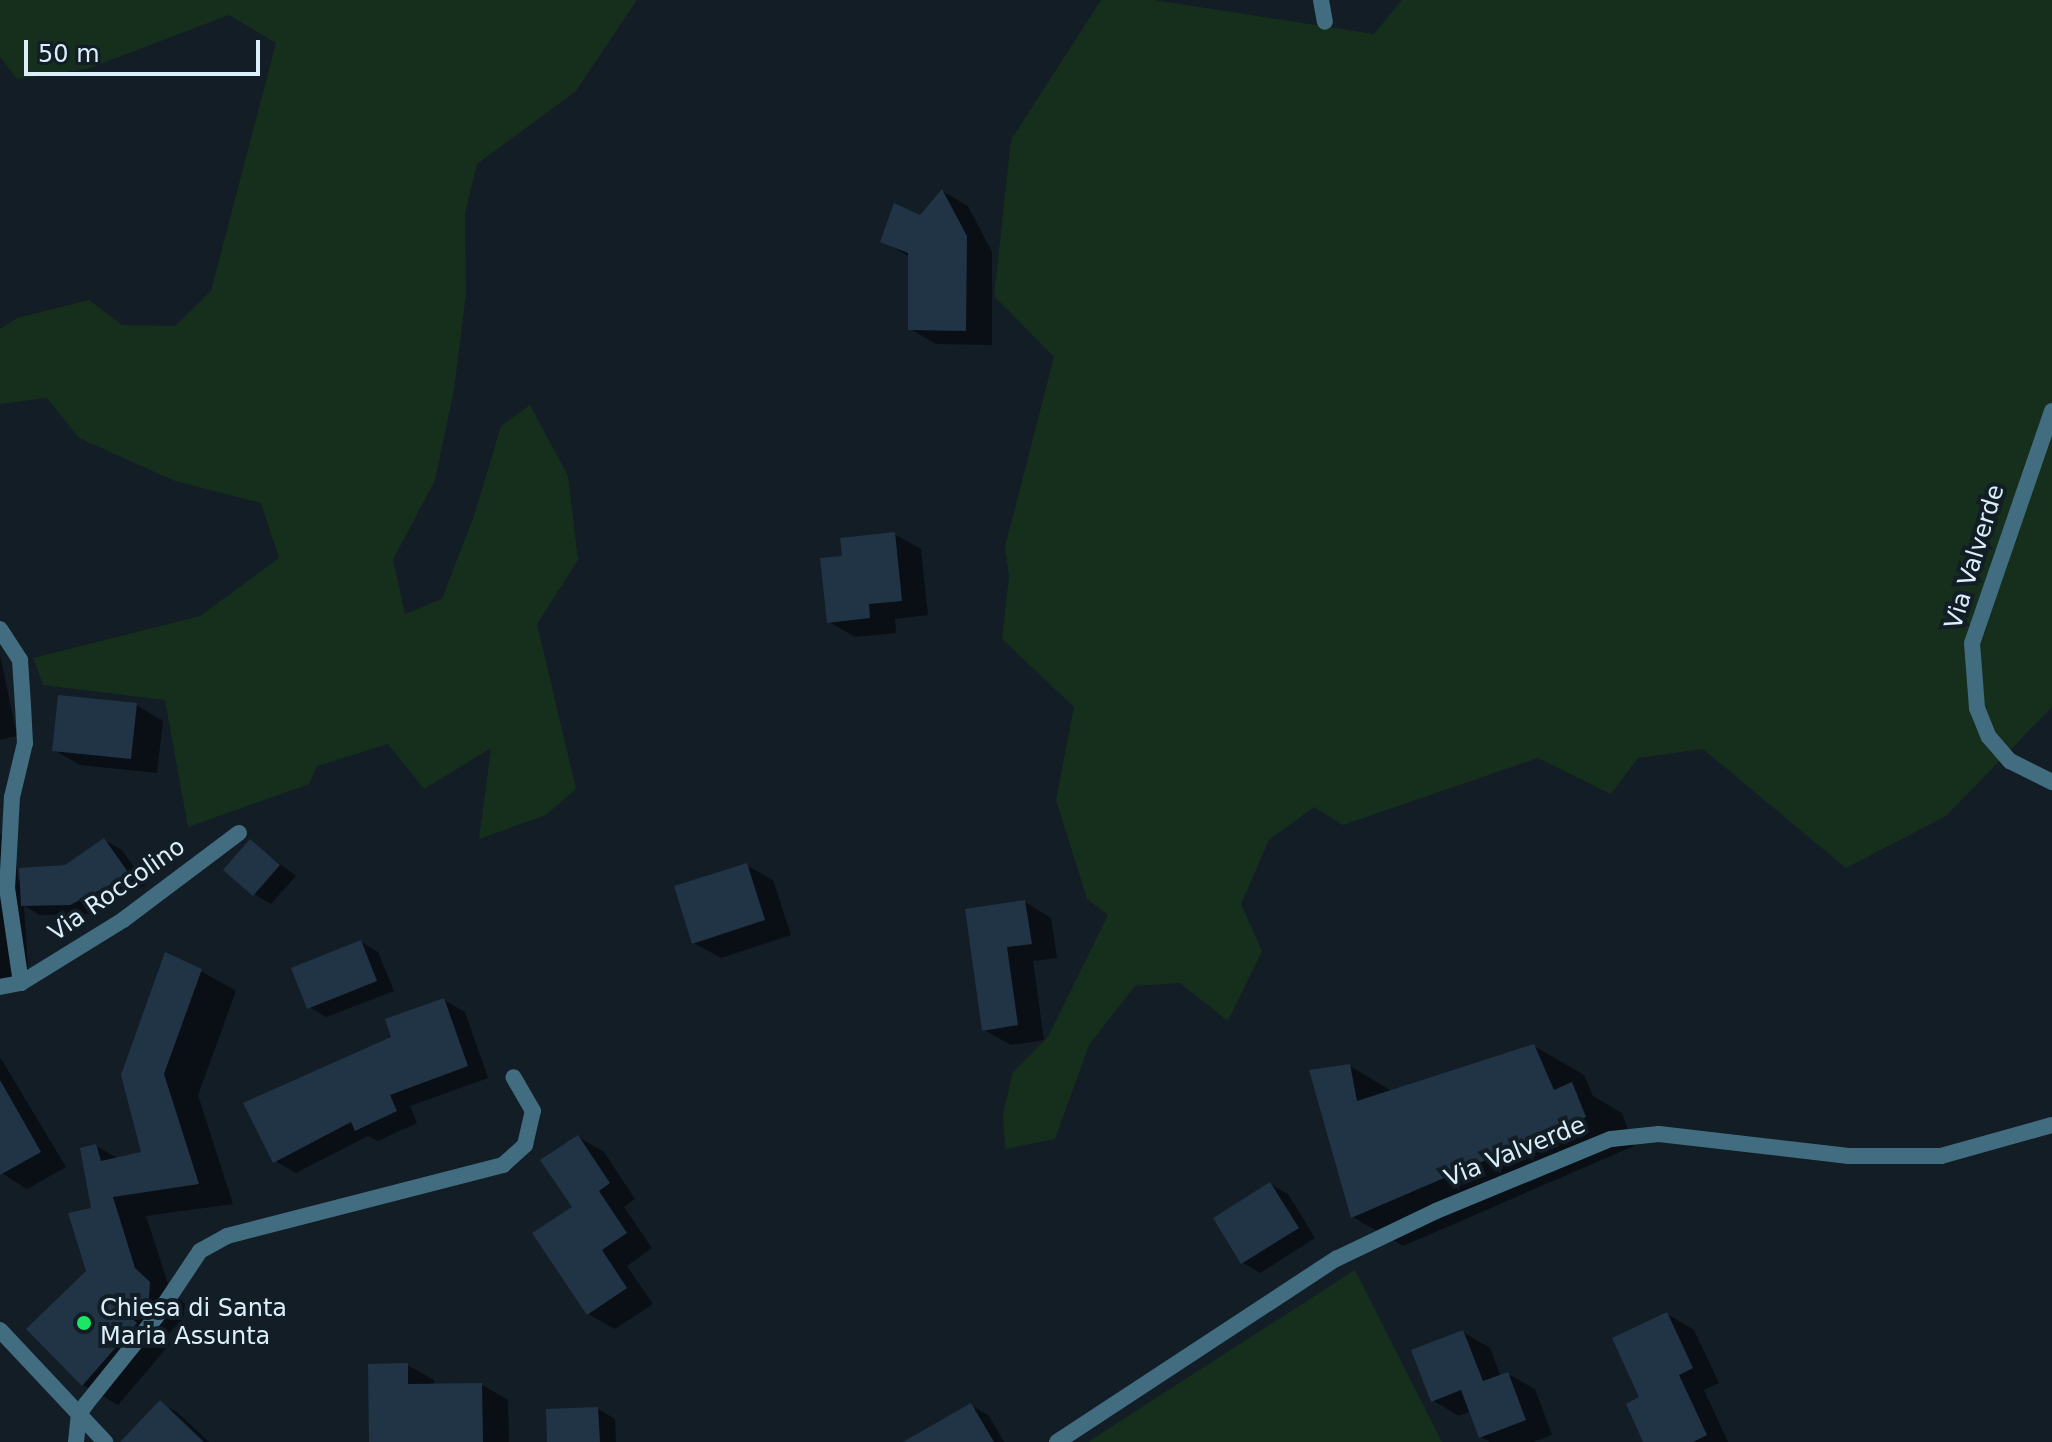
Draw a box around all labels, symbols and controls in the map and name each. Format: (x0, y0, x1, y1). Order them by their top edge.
scale bar (28, 24, 264, 74)
text: 50 m (38, 40, 100, 68)
street label: Via Valverde (1939, 481, 2011, 633)
street label: Via Roccolino (43, 832, 191, 948)
street label: Via Valverde (1440, 1111, 1590, 1193)
place label: Chiesa di Santa Maria Assunta (100, 1295, 287, 1351)
marker: Chiesa di Santa Maria Assunta (75, 1314, 93, 1332)

